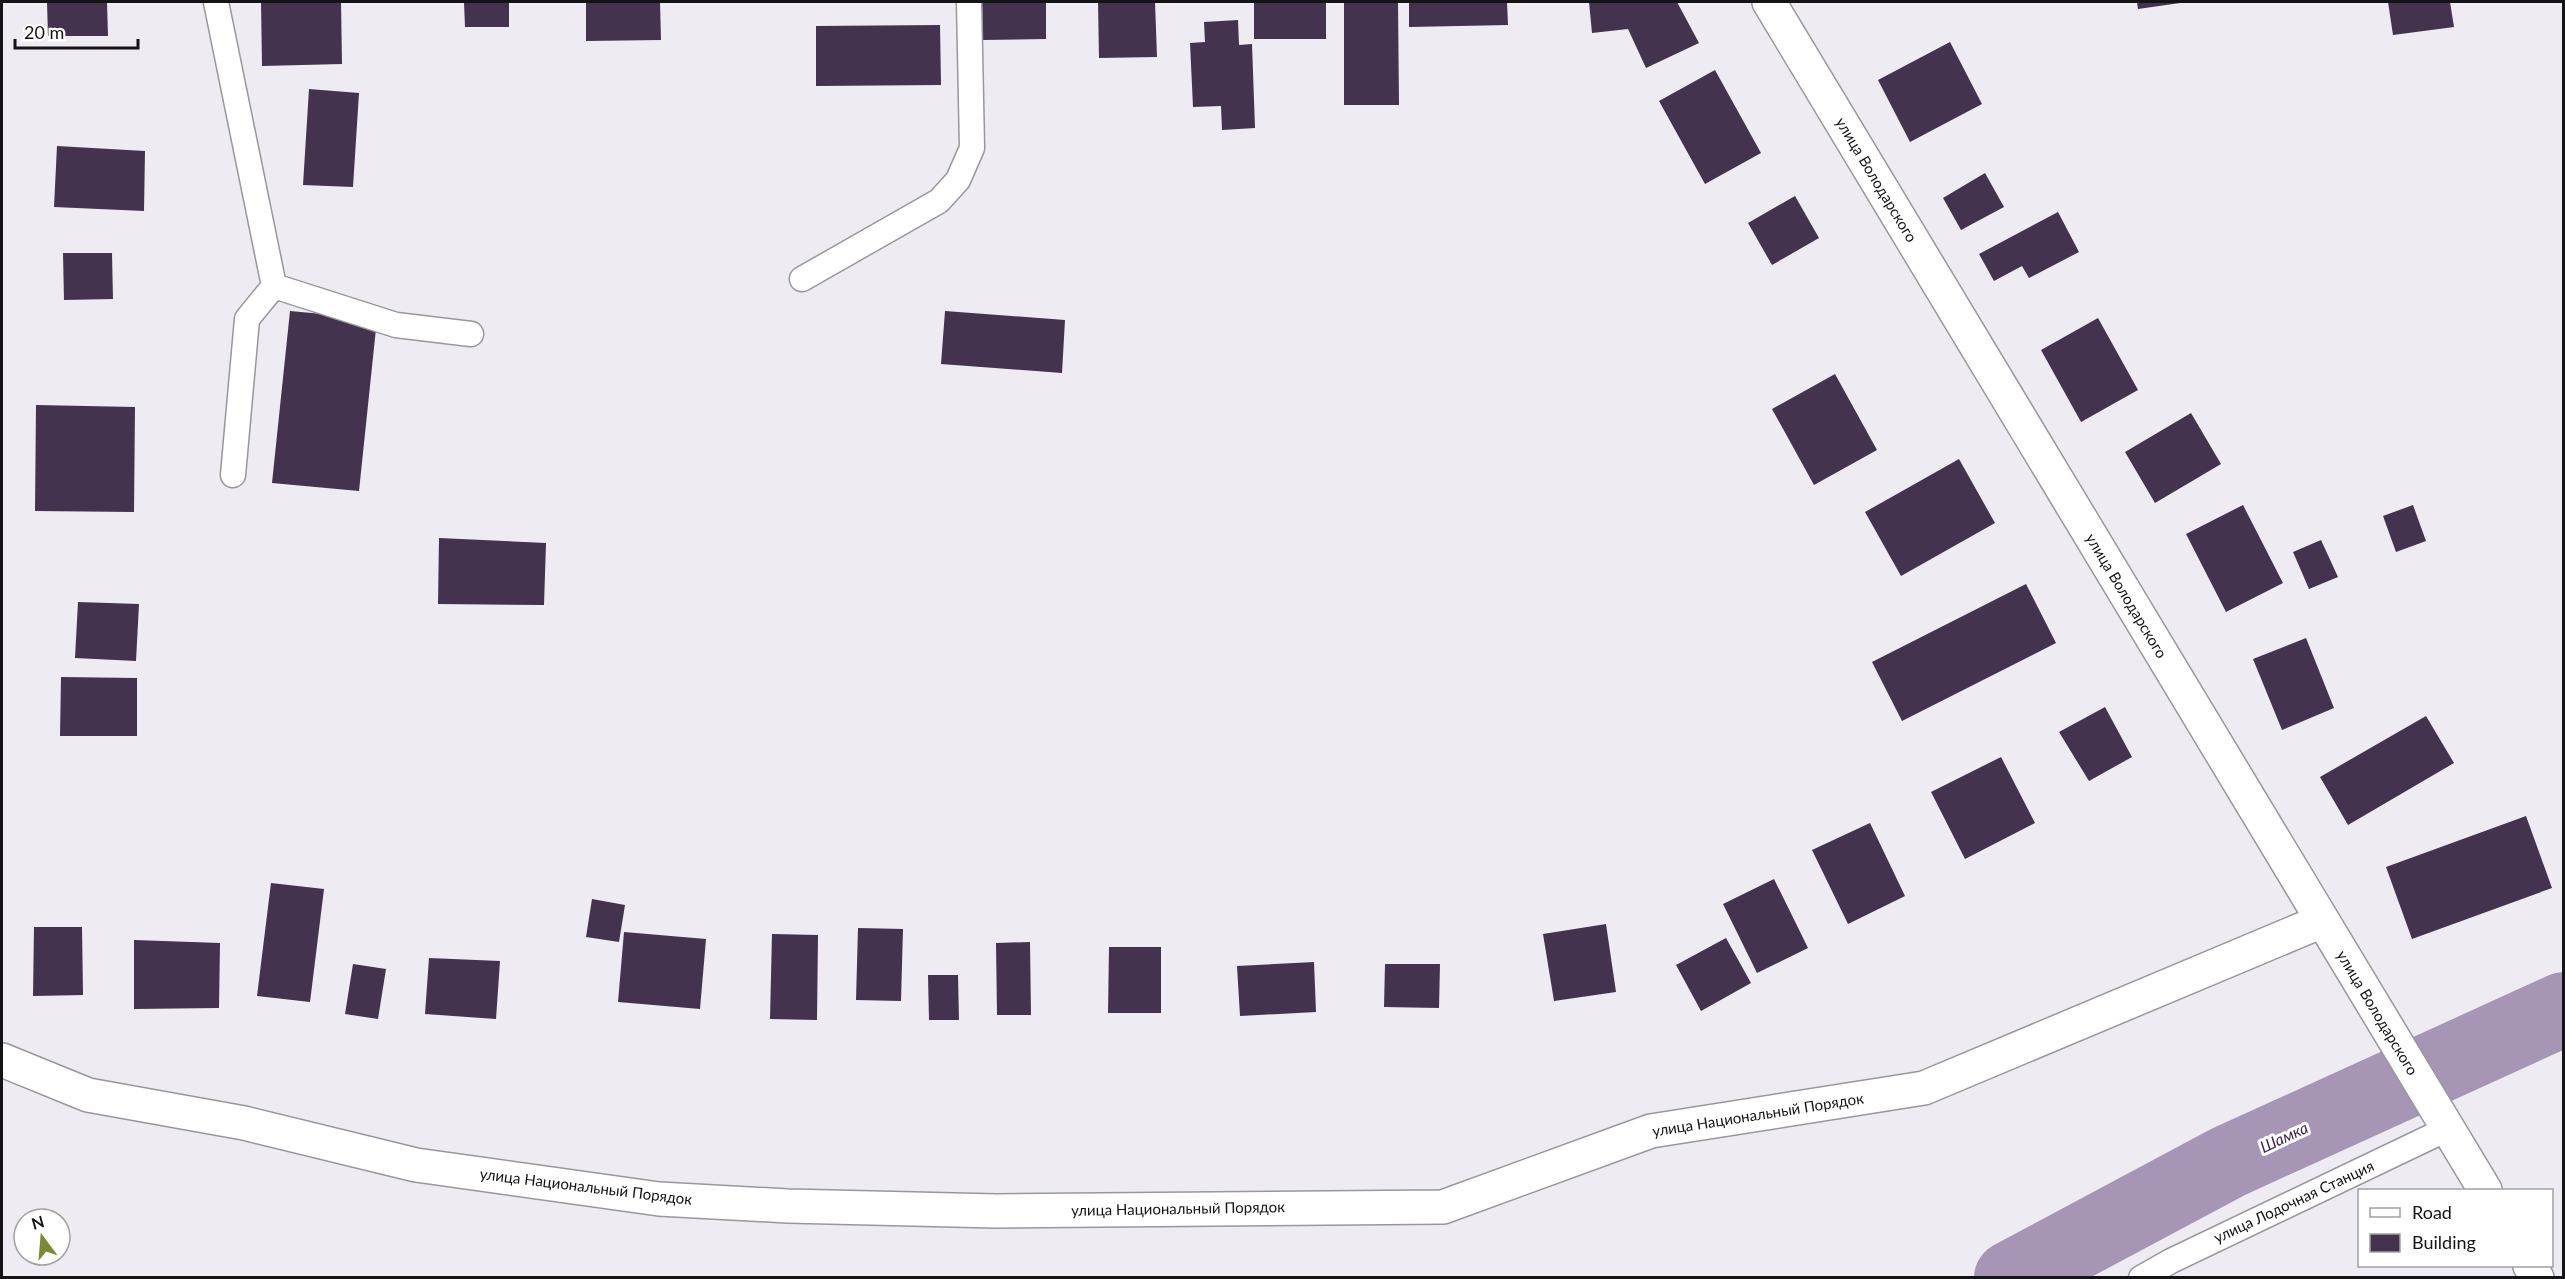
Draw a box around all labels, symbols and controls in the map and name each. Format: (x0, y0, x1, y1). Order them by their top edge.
scale bar (15, 12, 138, 50)
text: 20 m (24, 21, 64, 43)
street label: улица Володарского (1833, 114, 1921, 245)
street label: улица Володарского (2083, 530, 2171, 661)
street label: улица Володарского (2334, 947, 2422, 1078)
street label: улица Национальный Порядок (1651, 1088, 1865, 1140)
water label: Шамка (2257, 1117, 2311, 1156)
street label: улица Лодочная Станция (2211, 1156, 2376, 1246)
street label: улица Национальный Порядок (479, 1164, 694, 1208)
legend (2358, 1189, 2553, 1267)
street label: улица Национальный Порядок (1071, 1197, 1285, 1219)
text: Road (2412, 1201, 2452, 1223)
north arrow (12, 1207, 72, 1267)
text: N (29, 1211, 46, 1233)
text: Building (2412, 1231, 2476, 1253)

